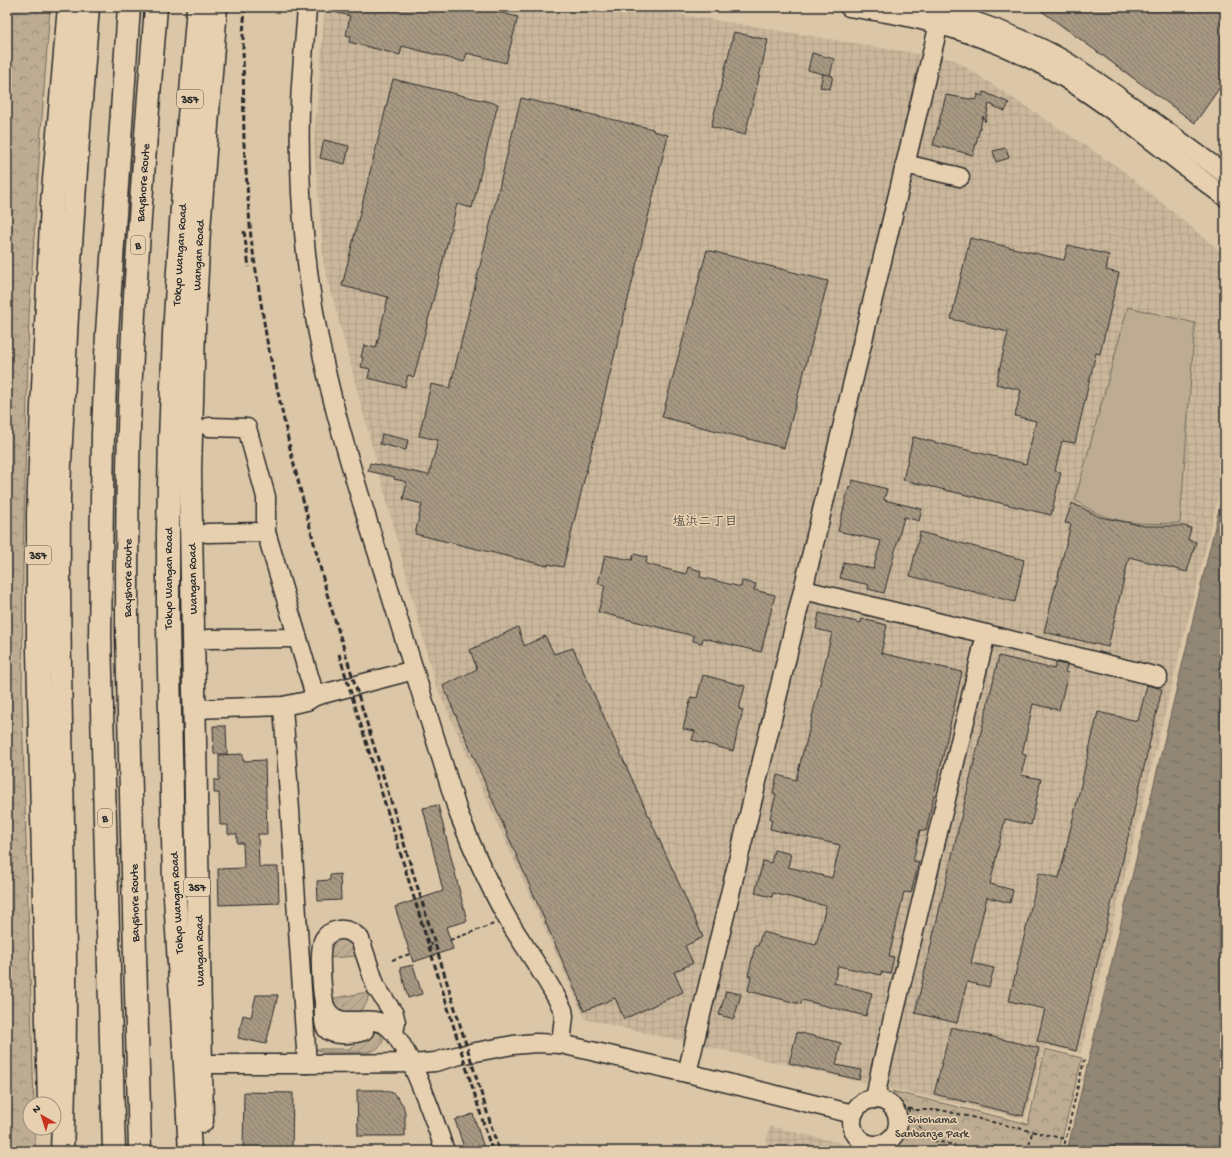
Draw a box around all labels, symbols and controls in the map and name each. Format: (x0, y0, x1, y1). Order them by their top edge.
road number: 357 (177, 90, 203, 108)
street label: Bayshore Route (135, 142, 154, 223)
street label: Tokyo Wangan Road (171, 203, 191, 307)
street label: Wangan Road (191, 219, 209, 291)
road number: B (131, 236, 145, 254)
district label: 塩浜二丁目 (672, 515, 738, 530)
street label: Tokyo Wangan Road (163, 526, 177, 631)
street label: Bayshore Route (122, 538, 136, 618)
street label: Wangan Road (186, 542, 202, 614)
road number: 357 (25, 546, 51, 564)
road number: B (98, 809, 112, 827)
street label: Tokyo Wangan Road (168, 851, 188, 955)
street label: Bayshore Route (128, 863, 144, 943)
road number: 357 (184, 878, 210, 896)
street label: Wangan Road (193, 914, 209, 986)
north arrow (22, 1096, 62, 1136)
text: N (30, 1103, 44, 1117)
park label: Shiohama Sanbanze Park (895, 1114, 971, 1142)

